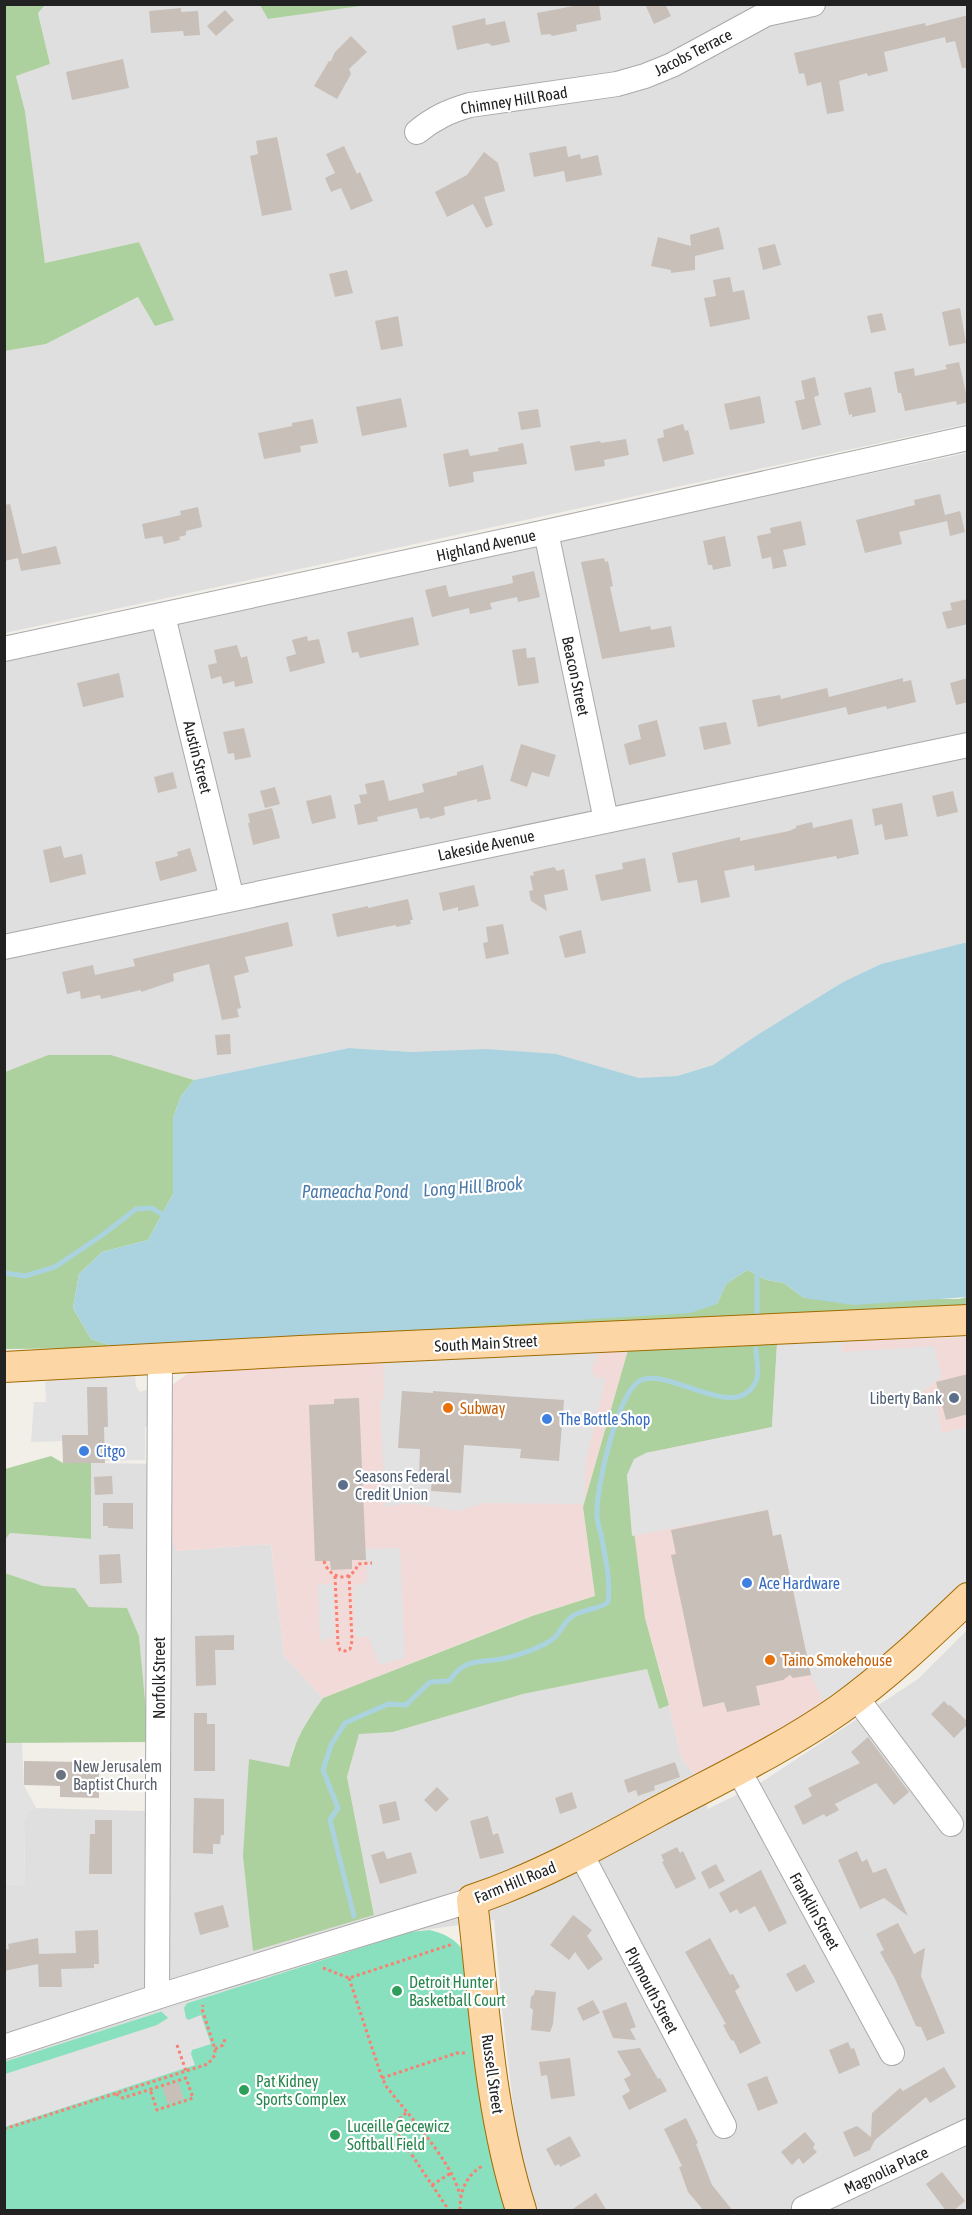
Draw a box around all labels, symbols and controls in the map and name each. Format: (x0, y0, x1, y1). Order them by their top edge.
street label: Jacobs Terrace (651, 25, 735, 79)
street label: Chimney Hill Road (459, 83, 569, 118)
street label: Highland Avenue (435, 526, 538, 565)
street label: Beacon Street (559, 635, 593, 718)
street label: Austin Street (180, 719, 216, 796)
street label: Lakeside Avenue (436, 826, 536, 864)
water label: Long Hill Brook (422, 1172, 525, 1200)
water label: Pameacha Pond (302, 1181, 409, 1202)
street label: South Main Street (434, 1331, 538, 1355)
place label: Liberty Bank (870, 1389, 942, 1408)
marker: Liberty Bank (947, 1391, 961, 1405)
place label: Subway (460, 1399, 506, 1418)
marker: Subway (441, 1401, 455, 1415)
place label: The Bottle Shop (559, 1410, 650, 1429)
marker: The Bottle Shop (540, 1412, 554, 1426)
place label: Citgo (96, 1442, 126, 1461)
marker: Citgo (77, 1444, 91, 1458)
place label: Seasons Federal Credit Union (355, 1467, 450, 1503)
marker: Seasons Federal Credit Union (336, 1478, 350, 1492)
place label: Ace Hardware (759, 1574, 840, 1592)
marker: Ace Hardware (740, 1576, 754, 1590)
street label: Norfolk Street (150, 1637, 168, 1719)
place label: Taino Smokehouse (782, 1651, 892, 1669)
marker: Taino Smokehouse (763, 1653, 777, 1667)
place label: New Jerusalem Baptist Church (73, 1757, 162, 1794)
marker: New Jerusalem Baptist Church (54, 1768, 68, 1782)
street label: Farm Hill Road (472, 1858, 558, 1906)
street label: Franklin Street (786, 1869, 844, 1953)
street label: Plymouth Street (621, 1944, 682, 2037)
place label: Detroit Hunter Basketball Court (409, 1973, 506, 2009)
marker: Detroit Hunter Basketball Court (390, 1984, 404, 1998)
street label: Russell Street (479, 2033, 508, 2115)
place label: Pat Kidney Sports Complex (256, 2072, 347, 2109)
marker: Pat Kidney Sports Complex (237, 2083, 251, 2097)
place label: Luceille Gecewicz Softball Field (347, 2117, 449, 2153)
marker: Luceille Gecewicz Softball Field (328, 2128, 342, 2142)
street label: Magnolia Place (841, 2143, 931, 2198)

